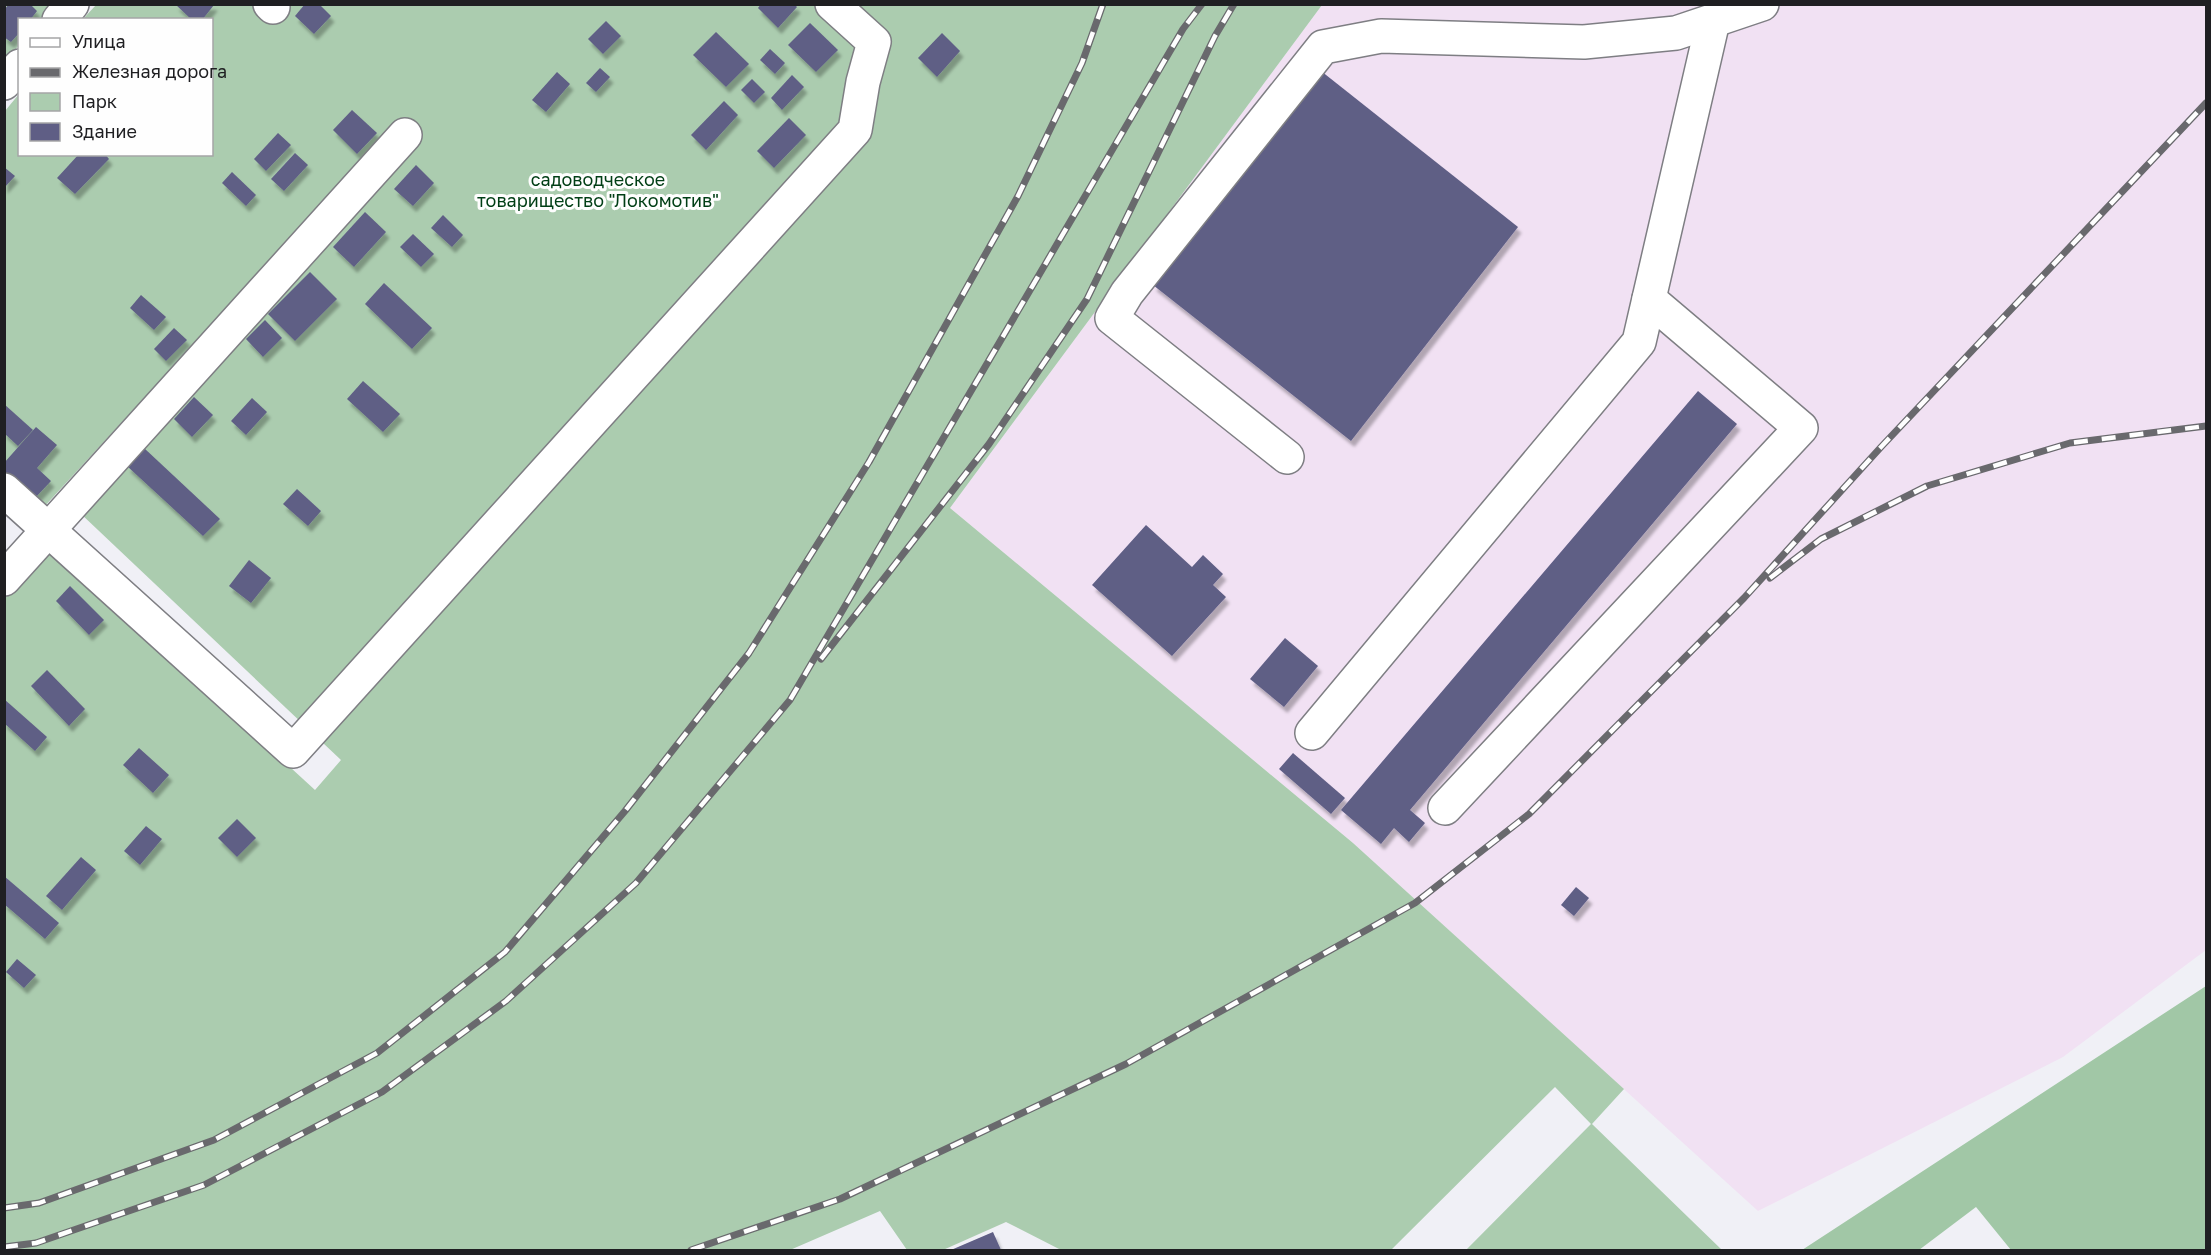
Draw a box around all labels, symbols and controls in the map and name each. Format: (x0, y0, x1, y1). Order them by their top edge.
legend (18, 18, 213, 156)
text: Улица (72, 30, 126, 52)
text: Железная дорога (72, 60, 227, 82)
text: Парк (72, 90, 117, 112)
text: Здание (72, 120, 137, 142)
park label: садоводческое товарищество "Локомотив" (477, 168, 719, 211)

